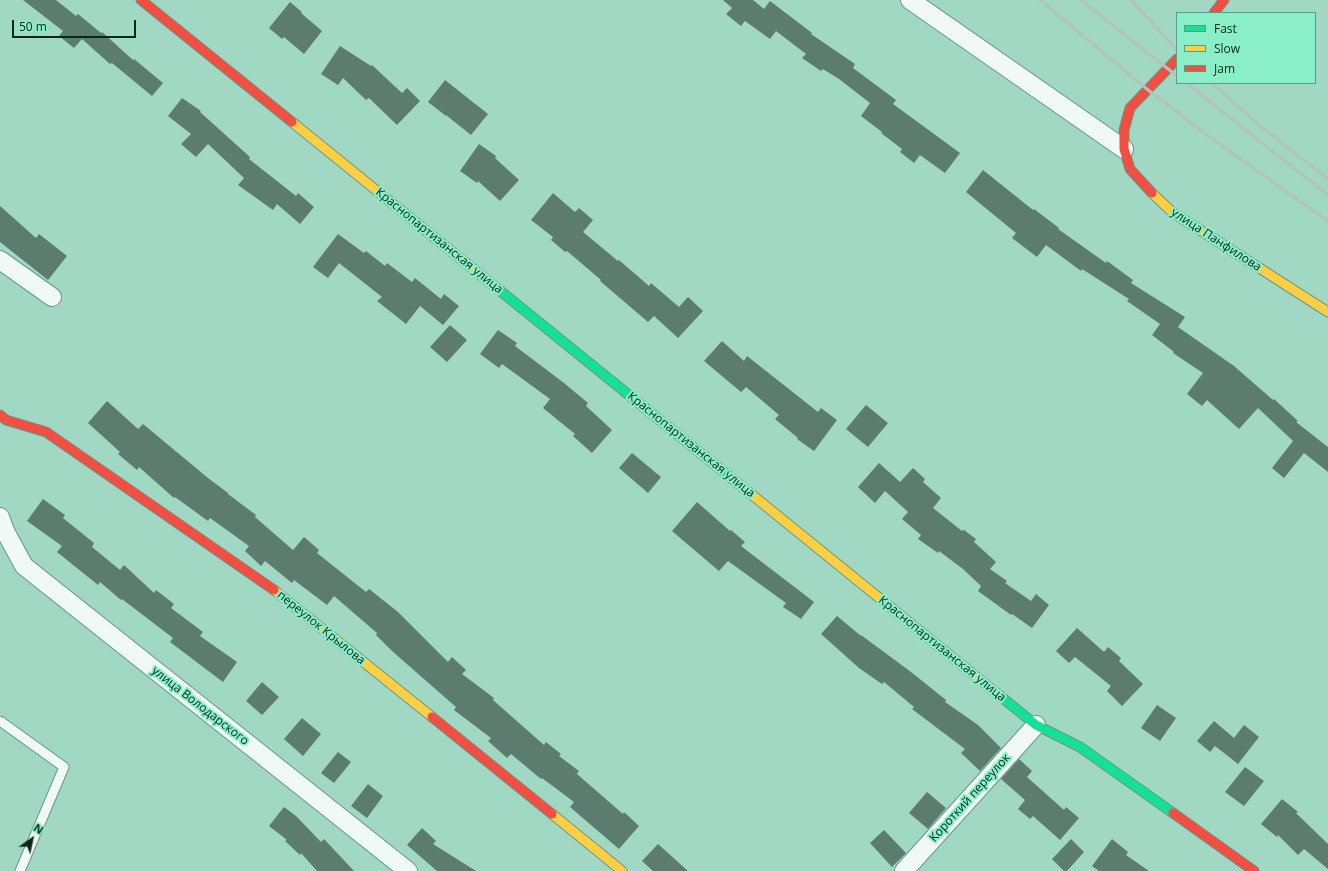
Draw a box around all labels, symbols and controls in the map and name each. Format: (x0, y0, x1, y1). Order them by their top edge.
scale bar (14, 12, 138, 38)
legend (1176, 12, 1316, 84)
text: 50 m (19, 18, 47, 35)
text: Fast (1214, 20, 1237, 37)
text: Slow (1214, 40, 1240, 57)
text: Jam (1214, 60, 1235, 77)
street label: Краснопартизанская улица (372, 185, 506, 297)
street label: улица Панфилова (1168, 205, 1264, 275)
street label: Краснопартизанская улица (624, 389, 758, 501)
street label: переулок Крылова (274, 588, 368, 668)
street label: Краснопартизанская улица (875, 593, 1009, 705)
street label: улица Володарского (149, 664, 251, 748)
street label: Короткий переулок (927, 751, 1013, 845)
north arrow (12, 819, 52, 859)
text: N (31, 820, 47, 837)

